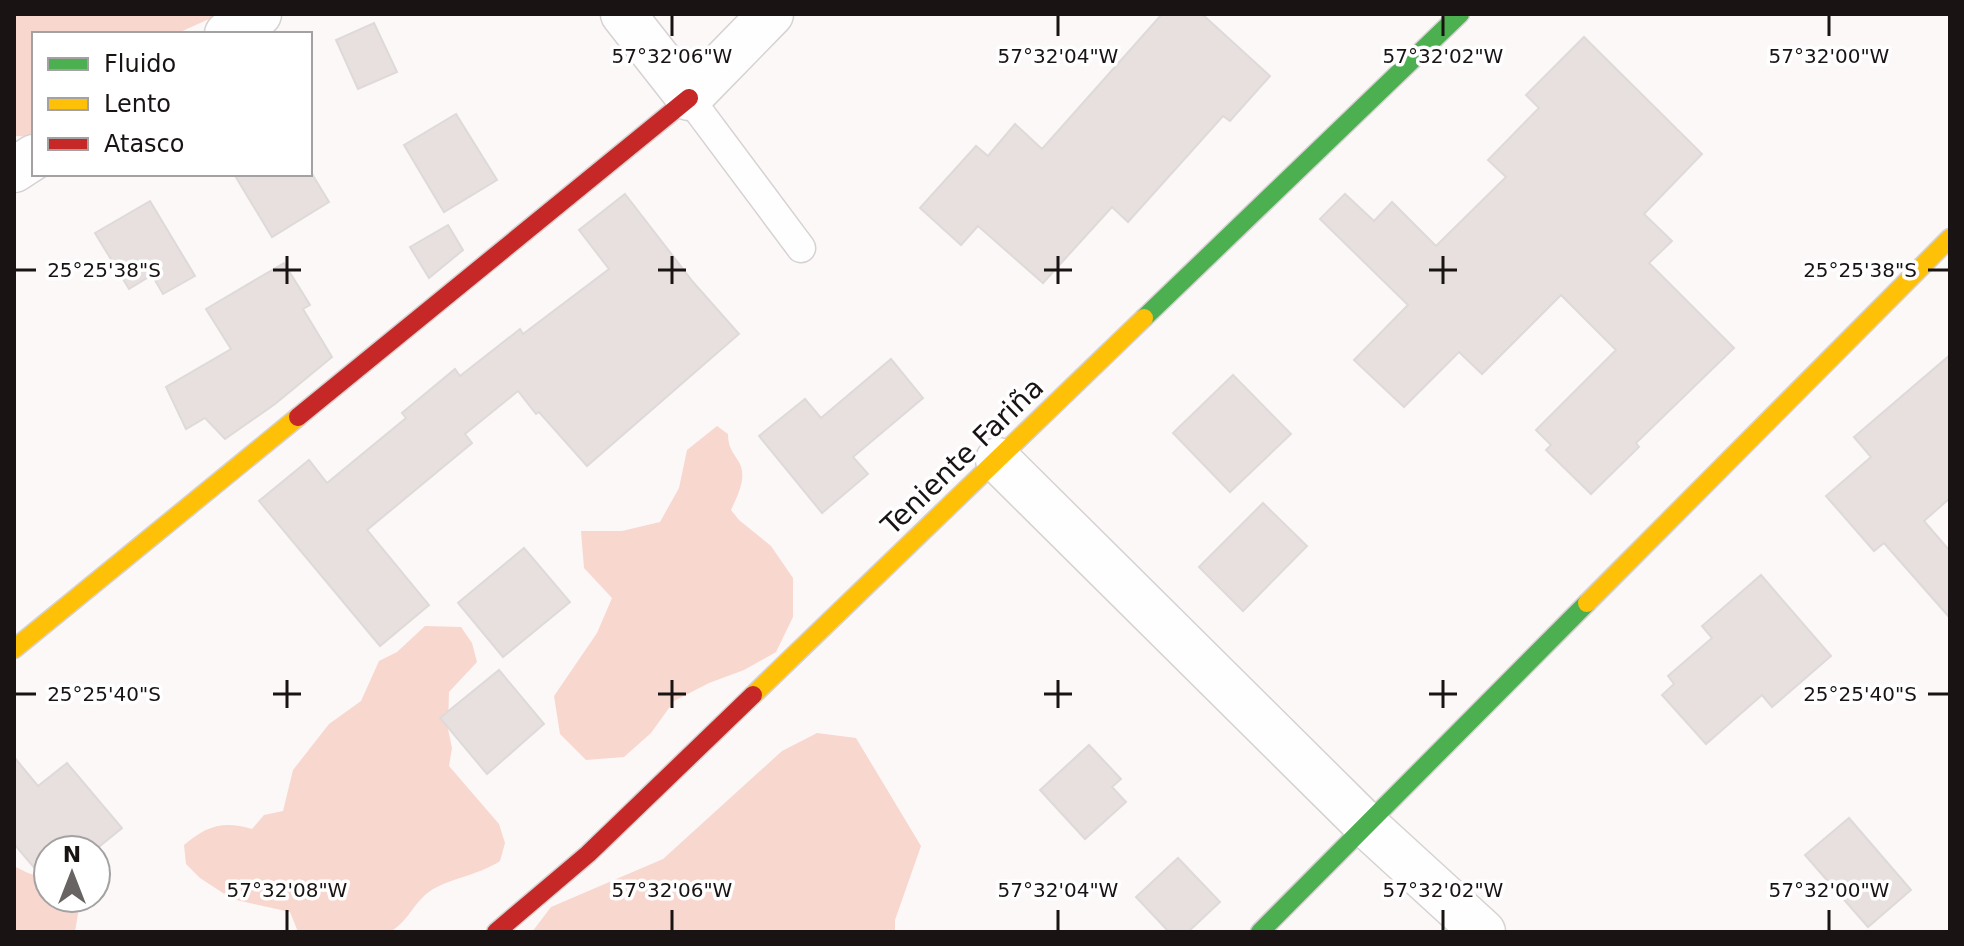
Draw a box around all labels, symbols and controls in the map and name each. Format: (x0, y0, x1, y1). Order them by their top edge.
legend (32, 32, 312, 176)
text: 57°32'06"W (612, 44, 733, 68)
text: 57°32'04"W (998, 44, 1119, 68)
text: 57°32'02"W (1383, 44, 1504, 68)
text: 57°32'00"W (1769, 44, 1890, 68)
text: Fluido (104, 50, 176, 78)
text: Lento (104, 90, 171, 118)
text: Atasco (104, 130, 185, 158)
text: 25°25'38"S (47, 258, 161, 282)
text: 25°25'38"S (1803, 258, 1917, 282)
street label: Teniente Fariña (874, 371, 1050, 543)
text: 25°25'40"S (47, 682, 161, 706)
text: 25°25'40"S (1803, 682, 1917, 706)
north arrow (32, 834, 112, 914)
text: N (63, 842, 81, 867)
text: 57°32'08"W (227, 878, 348, 902)
text: 57°32'06"W (612, 878, 733, 902)
text: 57°32'04"W (998, 878, 1119, 902)
text: 57°32'02"W (1383, 878, 1504, 902)
text: 57°32'00"W (1769, 878, 1890, 902)

